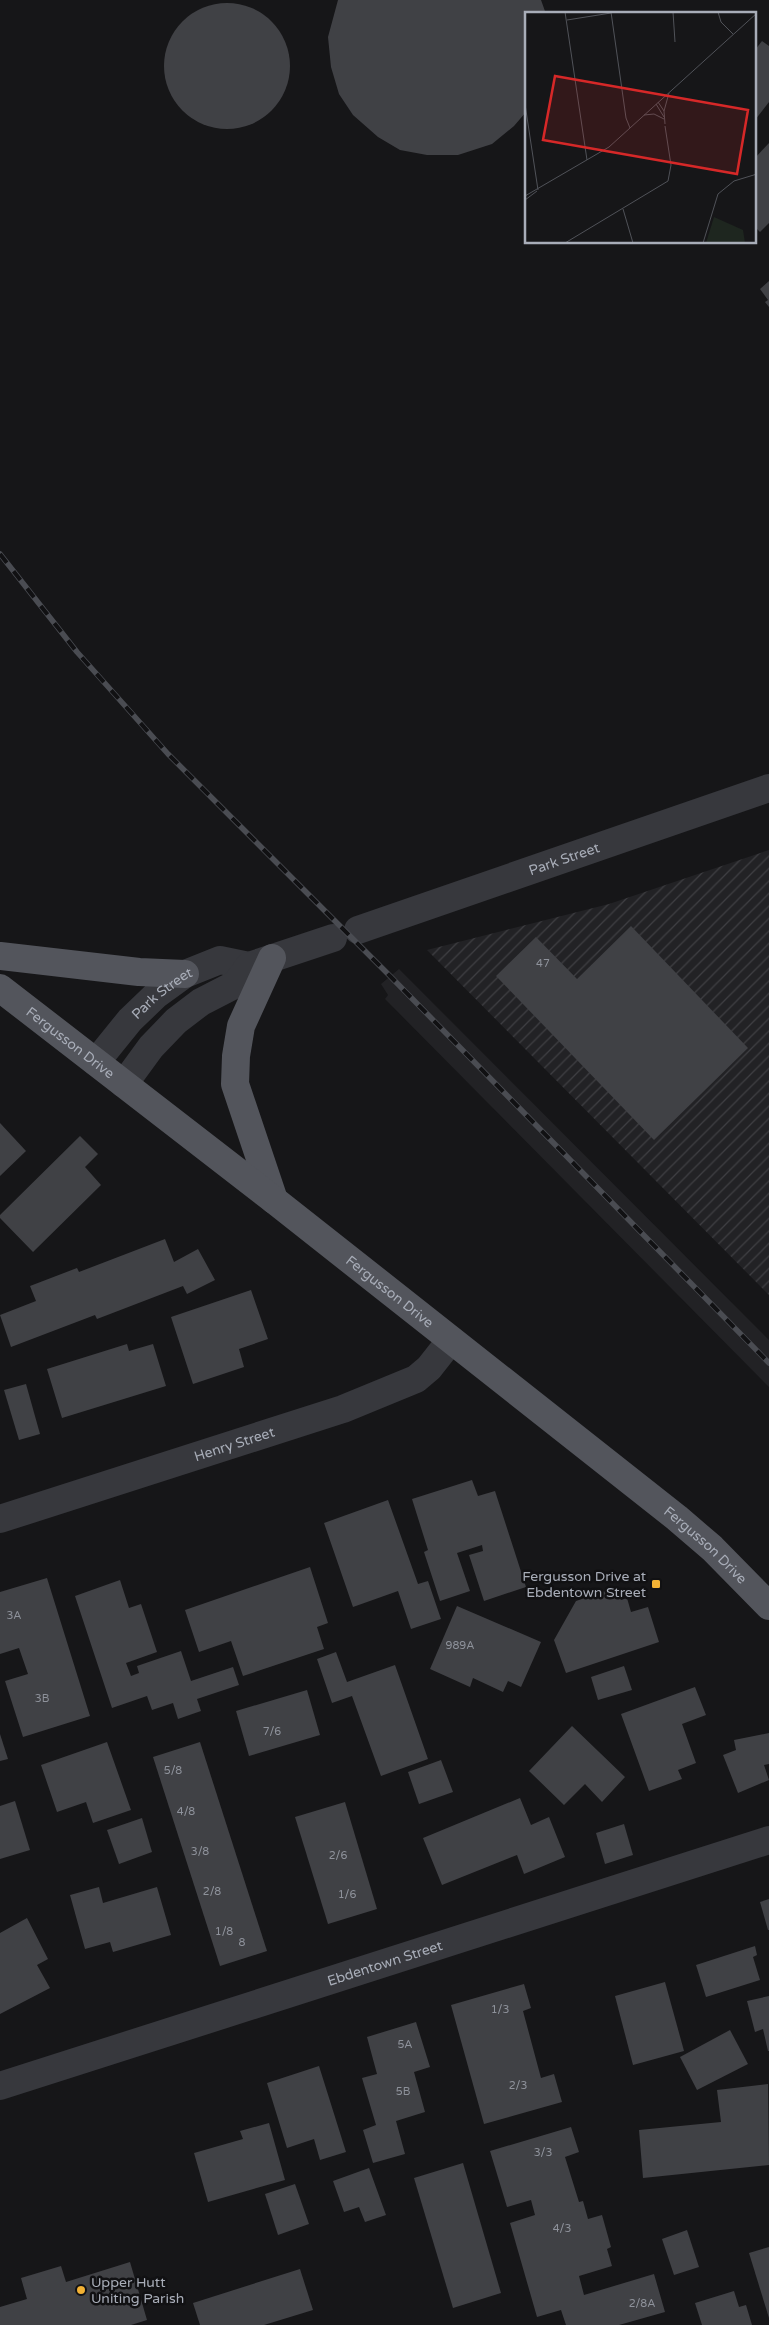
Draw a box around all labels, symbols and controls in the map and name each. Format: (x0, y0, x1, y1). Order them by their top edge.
inset map (525, 12, 756, 244)
street label: Park Street (526, 839, 602, 879)
house number: 47 (536, 957, 550, 970)
street label: Park Street (128, 963, 195, 1023)
street label: Fergusson Drive (23, 1003, 118, 1082)
street label: Fergusson Drive (343, 1252, 437, 1331)
street label: Henry Street (192, 1423, 277, 1465)
street label: Fergusson Drive (660, 1502, 751, 1587)
place label: Fergusson Drive at Ebdentown Street (522, 1568, 647, 1601)
marker: Fergusson Drive at Ebdentown Street (650, 1578, 662, 1590)
house number: 3A (6, 1609, 22, 1622)
house number: 989A (446, 1639, 474, 1652)
house number: 3B (35, 1692, 50, 1705)
house number: 7/6 (263, 1725, 281, 1738)
house number: 5/8 (164, 1764, 182, 1777)
house number: 4/8 (177, 1805, 195, 1818)
house number: 3/8 (191, 1845, 209, 1858)
house number: 2/6 (329, 1849, 347, 1862)
house number: 2/8 (203, 1885, 221, 1898)
house number: 1/6 (338, 1888, 356, 1901)
house number: 1/8 (215, 1925, 233, 1938)
house number: 8 (239, 1936, 246, 1949)
street label: Ebdentown Street (325, 1936, 445, 1989)
house number: 1/3 (491, 2003, 509, 2016)
house number: 5A (397, 2038, 413, 2051)
house number: 2/3 (509, 2079, 527, 2092)
house number: 5B (396, 2085, 411, 2098)
house number: 3/3 (534, 2146, 552, 2159)
house number: 4/3 (553, 2222, 571, 2235)
place label: Upper Hutt Uniting Parish (91, 2274, 184, 2307)
marker: Upper Hutt Uniting Parish (75, 2284, 87, 2296)
house number: 2/8A (629, 2297, 655, 2310)

